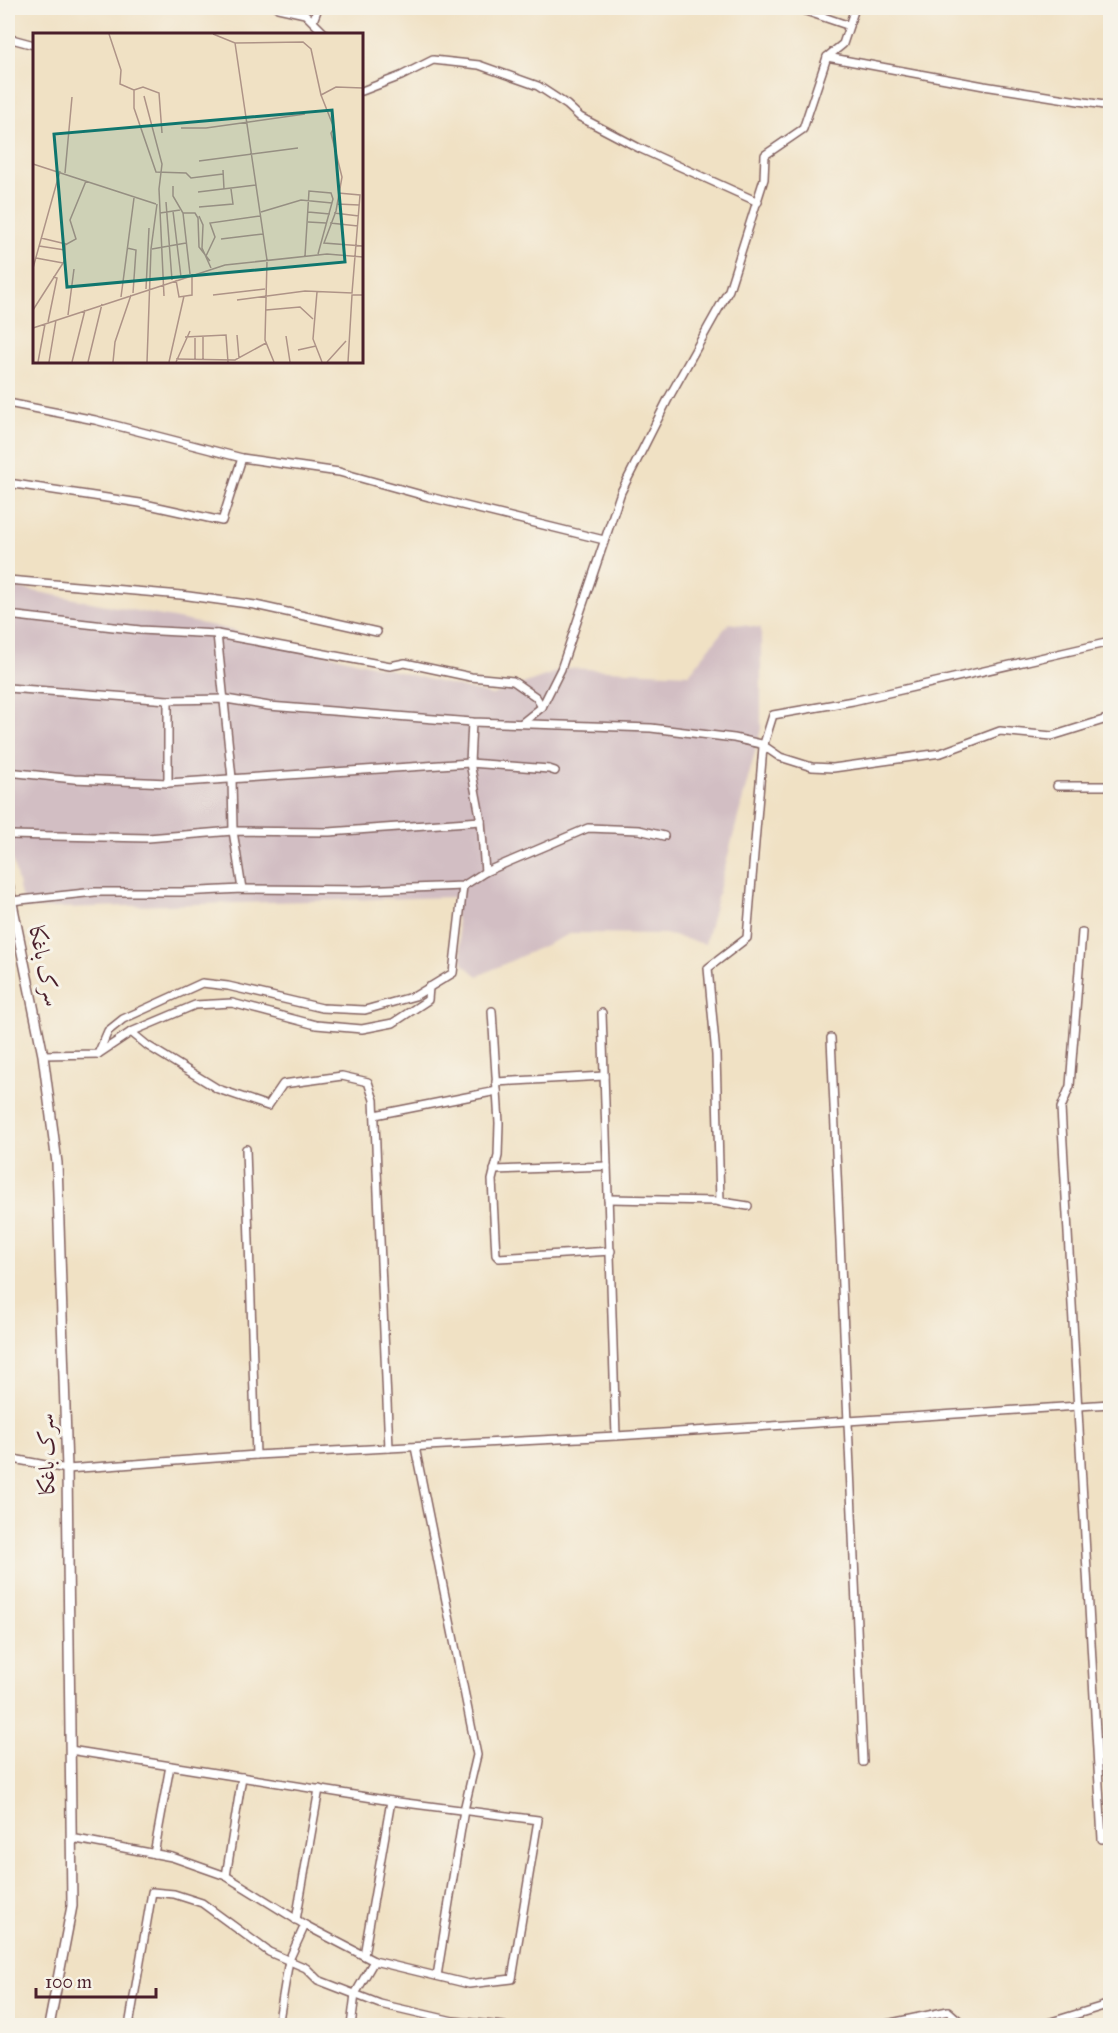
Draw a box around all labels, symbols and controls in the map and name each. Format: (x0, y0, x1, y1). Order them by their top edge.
inset map (33, 33, 363, 363)
street label: سرک باغکا (22, 923, 67, 1009)
street label: سرک باغکا (32, 1413, 61, 1495)
scale bar (36, 1961, 156, 1999)
text: 100 m (45, 1971, 92, 1993)

